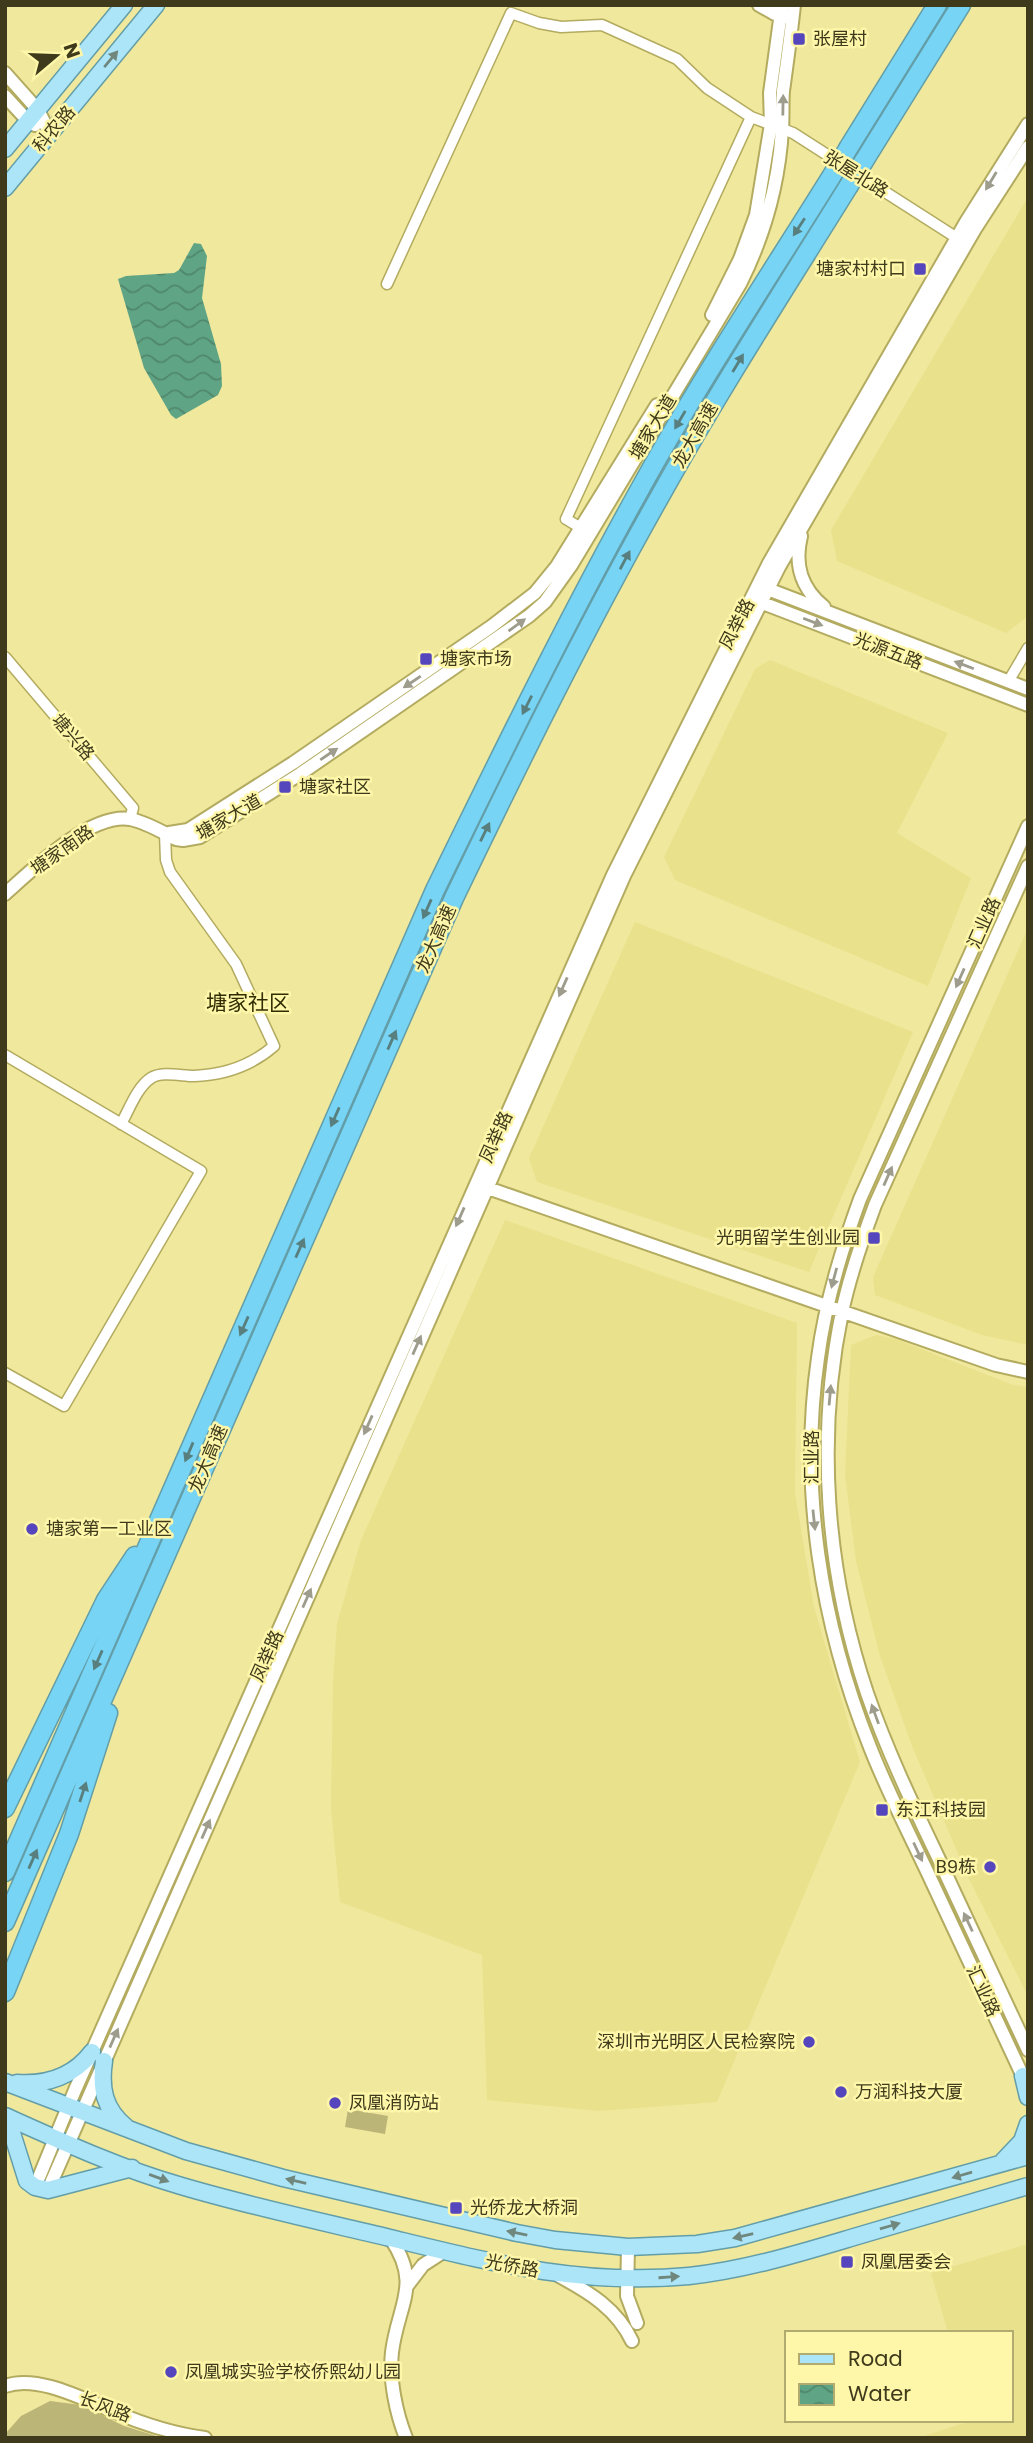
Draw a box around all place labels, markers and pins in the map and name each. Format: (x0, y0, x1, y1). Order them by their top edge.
place label: 张屋村 (813, 26, 867, 51)
marker: 张屋村 (791, 31, 807, 47)
place label: 塘家村村口 (816, 256, 906, 281)
marker: 塘家村村口 (912, 261, 928, 277)
place label: 塘家市场 (440, 646, 512, 671)
marker: 塘家市场 (418, 651, 434, 667)
place label: 塘家社区 (299, 774, 371, 799)
marker: 塘家社区 (277, 779, 293, 795)
place label: 光明留学生创业园 (716, 1225, 860, 1250)
marker: 光明留学生创业园 (866, 1230, 882, 1246)
place label: 塘家第一工业区 (46, 1516, 172, 1541)
marker: 塘家第一工业区 (24, 1521, 40, 1537)
place label: 东江科技园 (896, 1797, 986, 1822)
marker: 东江科技园 (874, 1802, 890, 1818)
place label: B9栋 (936, 1854, 976, 1879)
marker: B9栋 (982, 1859, 998, 1875)
place label: 深圳市光明区人民检察院 (597, 2029, 795, 2054)
marker: 深圳市光明区人民检察院 (801, 2034, 817, 2050)
place label: 万润科技大厦 (855, 2079, 963, 2104)
marker: 万润科技大厦 (833, 2084, 849, 2100)
place label: 凤凰消防站 (349, 2090, 439, 2115)
marker: 凤凰消防站 (327, 2095, 343, 2111)
place label: 光侨龙大桥洞 (470, 2195, 578, 2220)
marker: 光侨龙大桥洞 (448, 2200, 464, 2216)
place label: 凤凰居委会 (861, 2249, 951, 2274)
marker: 凤凰居委会 (839, 2254, 855, 2270)
place label: 凤凰城实验学校侨熙幼儿园 (185, 2359, 401, 2384)
marker: 凤凰城实验学校侨熙幼儿园 (163, 2364, 179, 2380)

